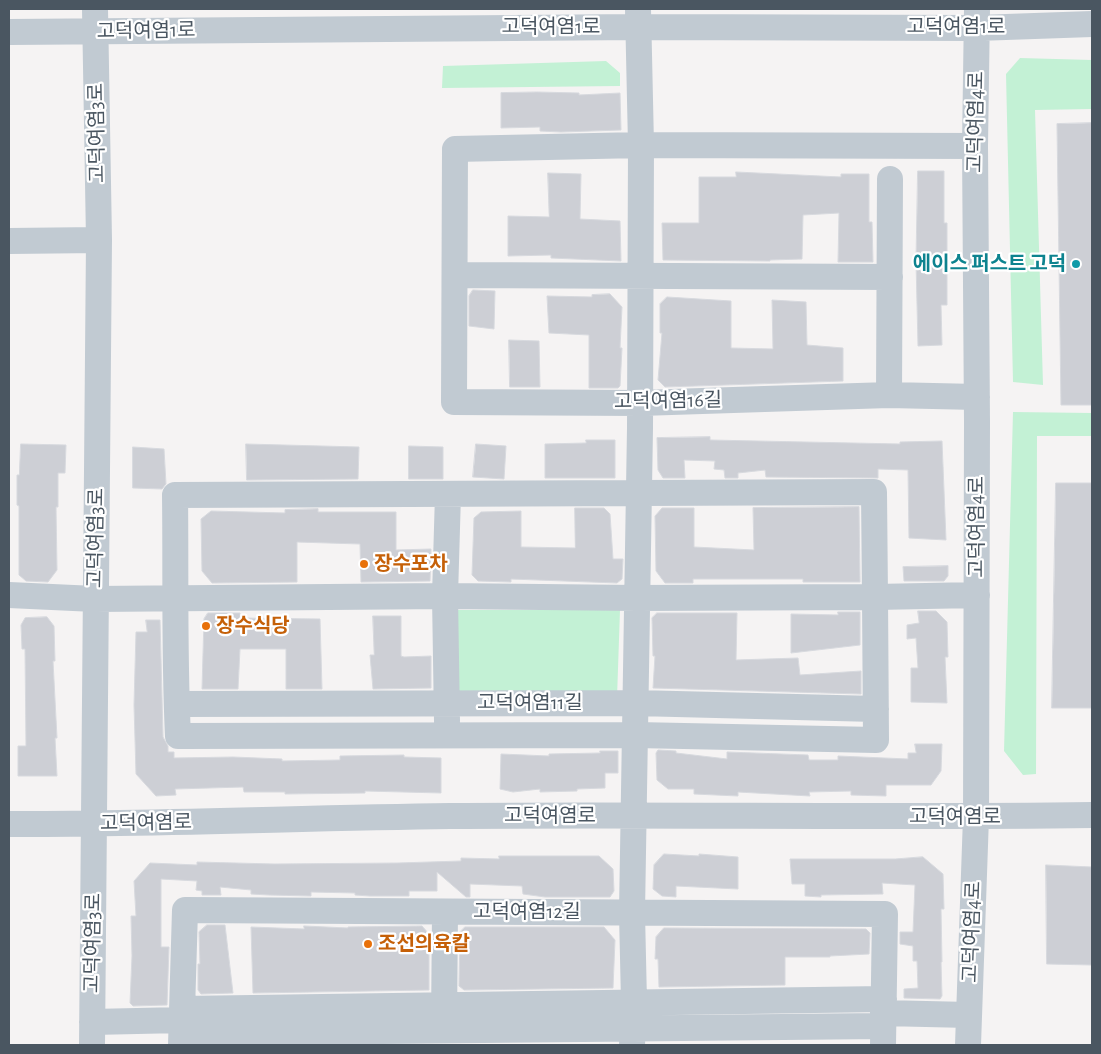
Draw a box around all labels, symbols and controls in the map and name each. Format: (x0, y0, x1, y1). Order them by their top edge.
street label: 고덕여염1로 (502, 15, 600, 39)
street label: 고덕여염1로 (907, 15, 1005, 39)
street label: 고덕여염1로 (96, 18, 196, 44)
street label: 고덕여염4로 (963, 71, 989, 173)
street label: 고덕여염3로 (84, 83, 110, 183)
place label: 에이스 퍼스트 고덕 (913, 252, 1066, 276)
marker: 에이스 퍼스트 고덕 (1070, 258, 1082, 270)
street label: 고덕여염16길 (614, 388, 722, 414)
street label: 고덕여염4로 (965, 476, 989, 578)
street label: 고덕여염3로 (83, 488, 109, 588)
place label: 장수포차 (374, 552, 448, 576)
marker: 장수포차 (358, 558, 370, 570)
place label: 장수식당 (216, 614, 290, 638)
marker: 장수식당 (200, 620, 212, 632)
street label: 고덕여염11길 (477, 691, 583, 715)
street label: 고덕여염로 (504, 804, 596, 828)
street label: 고덕여염로 (909, 805, 1001, 829)
street label: 고덕여염로 (100, 810, 192, 836)
street label: 고덕여염4로 (958, 881, 986, 983)
street label: 고덕여염3로 (80, 893, 106, 993)
street label: 고덕여염12길 (473, 900, 581, 924)
place label: 조선의육칼 (378, 932, 470, 956)
marker: 조선의육칼 (362, 938, 374, 950)

